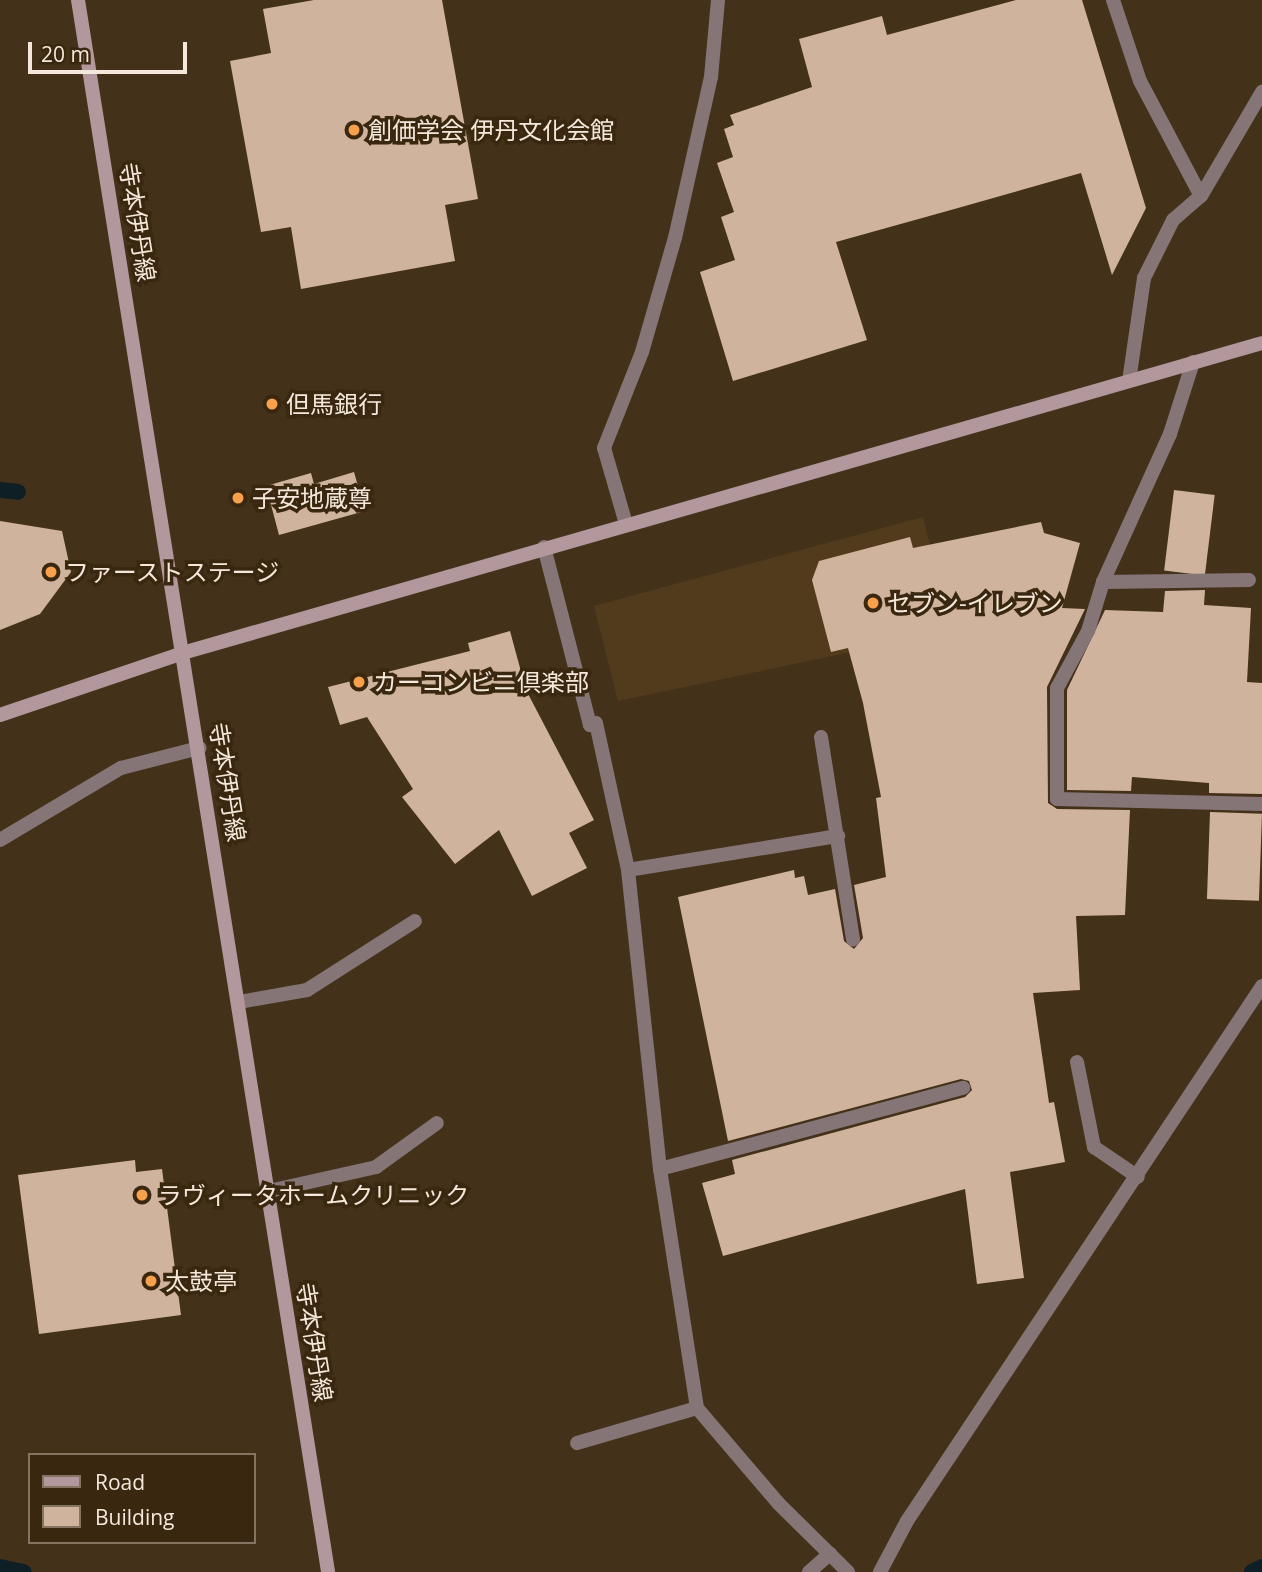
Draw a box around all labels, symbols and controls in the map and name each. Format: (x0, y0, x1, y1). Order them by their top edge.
scale bar (32, 28, 191, 72)
text: 20 m (41, 40, 90, 68)
place label: 創価学会 伊丹文化会館 (368, 116, 614, 144)
marker: 創価学会 伊丹文化会館 (346, 122, 362, 138)
street label: 寺本伊丹線 (114, 160, 162, 284)
place label: 但馬銀行 (286, 390, 382, 418)
marker: 但馬銀行 (264, 396, 280, 412)
place label: 子安地蔵尊 (252, 484, 372, 512)
marker: 子安地蔵尊 (230, 490, 246, 506)
place label: ファーストステージ (65, 558, 281, 586)
marker: ファーストステージ (43, 564, 59, 580)
place label: セブン-イレブン (887, 589, 1063, 617)
marker: セブン-イレブン (865, 595, 881, 611)
place label: カーコンビニ倶楽部 (373, 668, 589, 696)
marker: カーコンビニ倶楽部 (351, 674, 367, 690)
street label: 寺本伊丹線 (204, 720, 252, 844)
place label: ラヴィータホームクリニック (158, 1181, 470, 1209)
marker: ラヴィータホームクリニック (132, 1185, 152, 1205)
place label: 太鼓亭 (165, 1267, 237, 1295)
marker: 太鼓亭 (143, 1273, 159, 1289)
street label: 寺本伊丹線 (291, 1280, 339, 1404)
legend (28, 1453, 256, 1544)
text: Road (95, 1468, 145, 1496)
text: Building (95, 1503, 174, 1531)

